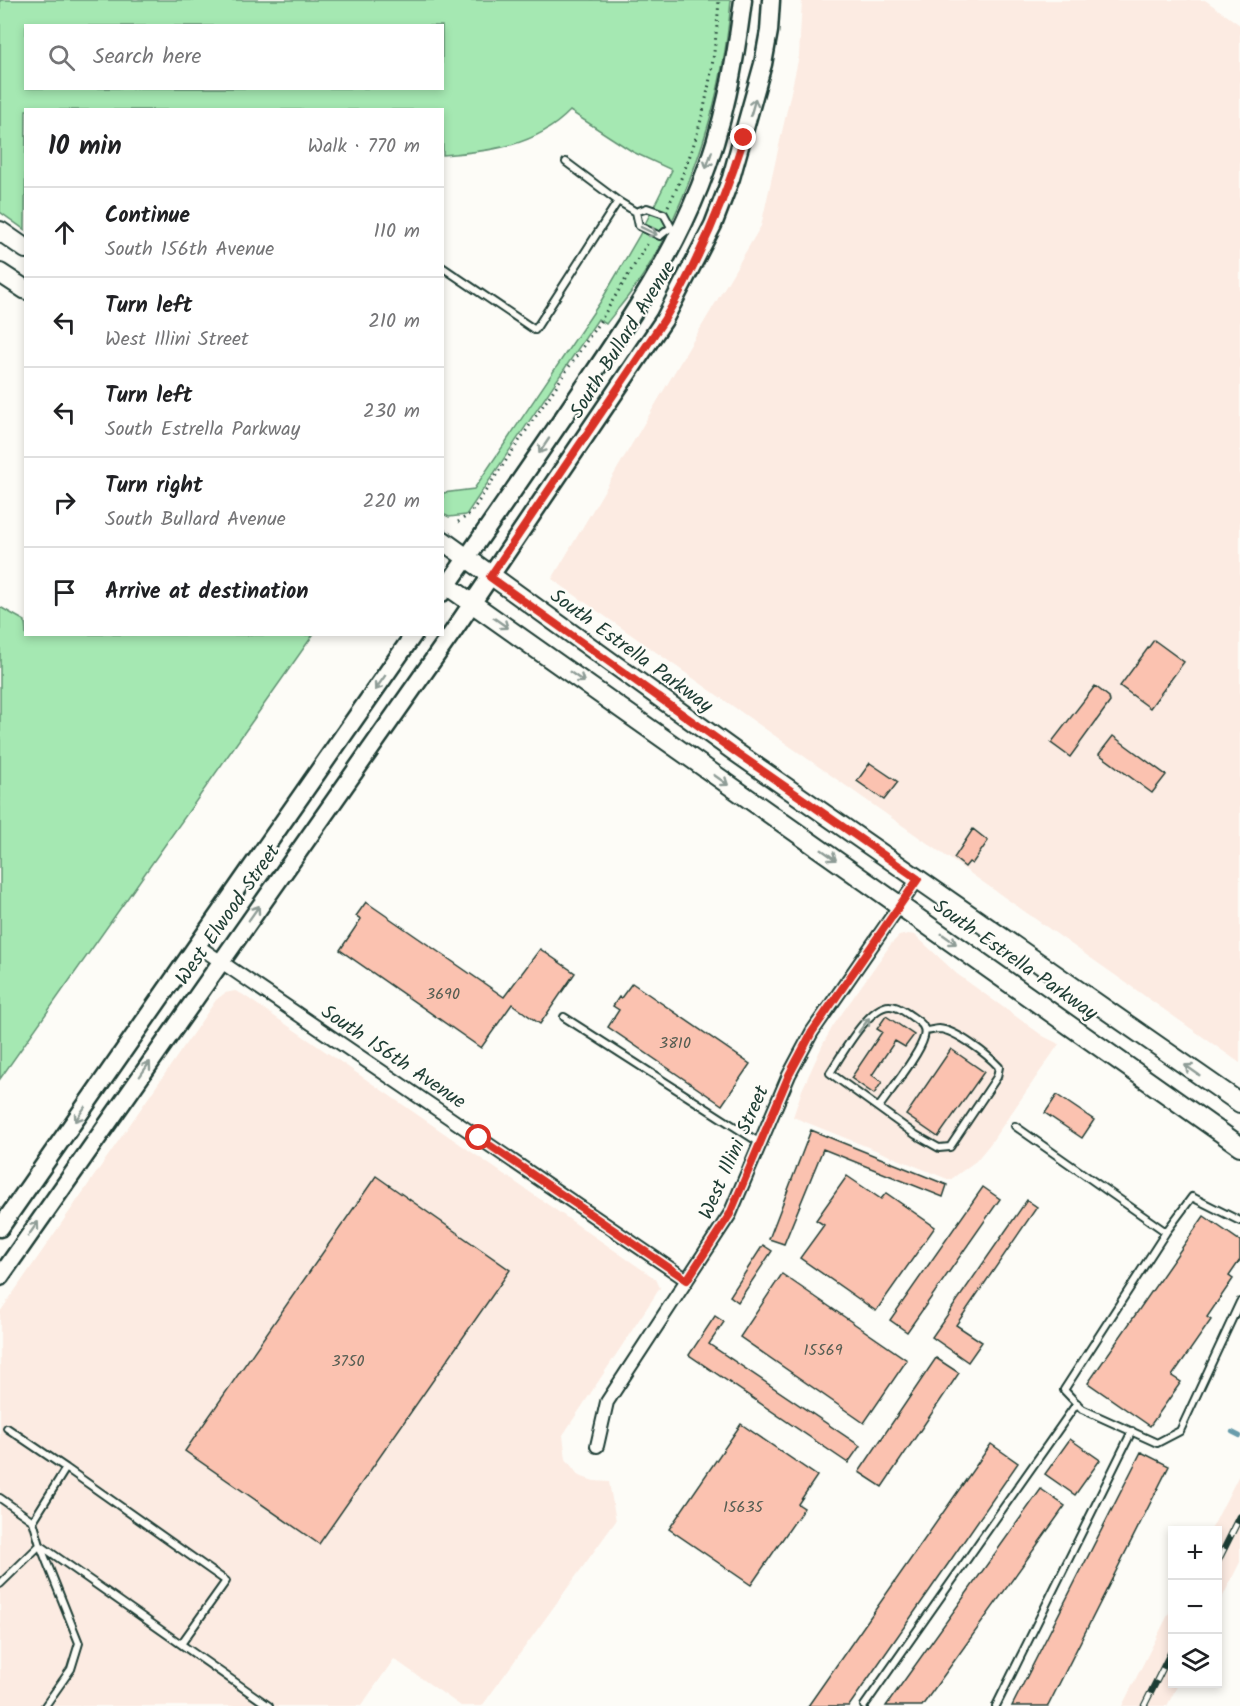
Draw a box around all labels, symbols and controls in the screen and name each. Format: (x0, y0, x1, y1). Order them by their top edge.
search box (24, 24, 444, 90)
text: Search here (93, 40, 201, 75)
icon: search (45, 41, 78, 74)
one-way arrow (747, 98, 759, 117)
route end (730, 124, 756, 150)
text: 10 min (48, 126, 122, 168)
text: Walk · 770 m (308, 131, 420, 163)
one-way arrow (703, 150, 714, 168)
text: Continue (105, 199, 190, 234)
icon: ahead (48, 216, 81, 249)
text: 110 m (374, 216, 420, 248)
one-way arrow (639, 225, 657, 237)
text: South 156th Avenue (105, 234, 274, 266)
street label: South Bullard Avenue (562, 255, 685, 425)
text: Turn left (105, 289, 192, 324)
icon: left (48, 306, 81, 339)
text: 210 m (368, 306, 420, 338)
text: West Illini Street (105, 324, 249, 356)
text: Turn left (105, 379, 192, 414)
icon: left (48, 396, 81, 429)
text: 230 m (363, 396, 420, 428)
text: South Estrella Parkway (105, 414, 300, 446)
one-way arrow (538, 437, 550, 453)
text: Turn right (105, 469, 203, 504)
icon: right (48, 486, 81, 519)
text: 220 m (363, 486, 420, 518)
text: South Bullard Avenue (105, 504, 286, 536)
text: Arrive at destination (105, 575, 308, 610)
icon: arrive (48, 576, 81, 609)
street label: South Estrella Parkway (543, 581, 720, 722)
one-way arrow (492, 617, 508, 629)
one-way arrow (568, 671, 584, 683)
one-way arrow (374, 674, 387, 691)
one-way arrow (713, 774, 729, 786)
street label: West Elwood Street (168, 838, 289, 992)
one-way arrow (820, 849, 837, 861)
street label: South Estrella Parkway (926, 892, 1104, 1030)
one-way arrow (248, 906, 260, 922)
one-way arrow (940, 933, 956, 945)
house number: 3690 (426, 982, 460, 1007)
street label: South 156th Avenue (314, 997, 472, 1118)
one-way arrow (857, 1017, 870, 1033)
house number: 3810 (659, 1031, 691, 1056)
one-way arrow (139, 1061, 151, 1078)
one-way arrow (1184, 1064, 1201, 1076)
street label: West Illini Street (691, 1080, 779, 1225)
one-way arrow (74, 1106, 86, 1122)
route start (465, 1124, 491, 1150)
one-way arrow (27, 1221, 39, 1238)
house number: 15569 (804, 1338, 843, 1363)
house number: 3750 (331, 1349, 365, 1374)
house number: 15635 (723, 1495, 765, 1520)
map controls (1168, 1526, 1222, 1688)
button: + (1168, 1526, 1222, 1580)
button: − (1168, 1580, 1222, 1634)
button: layers (1168, 1634, 1222, 1688)

